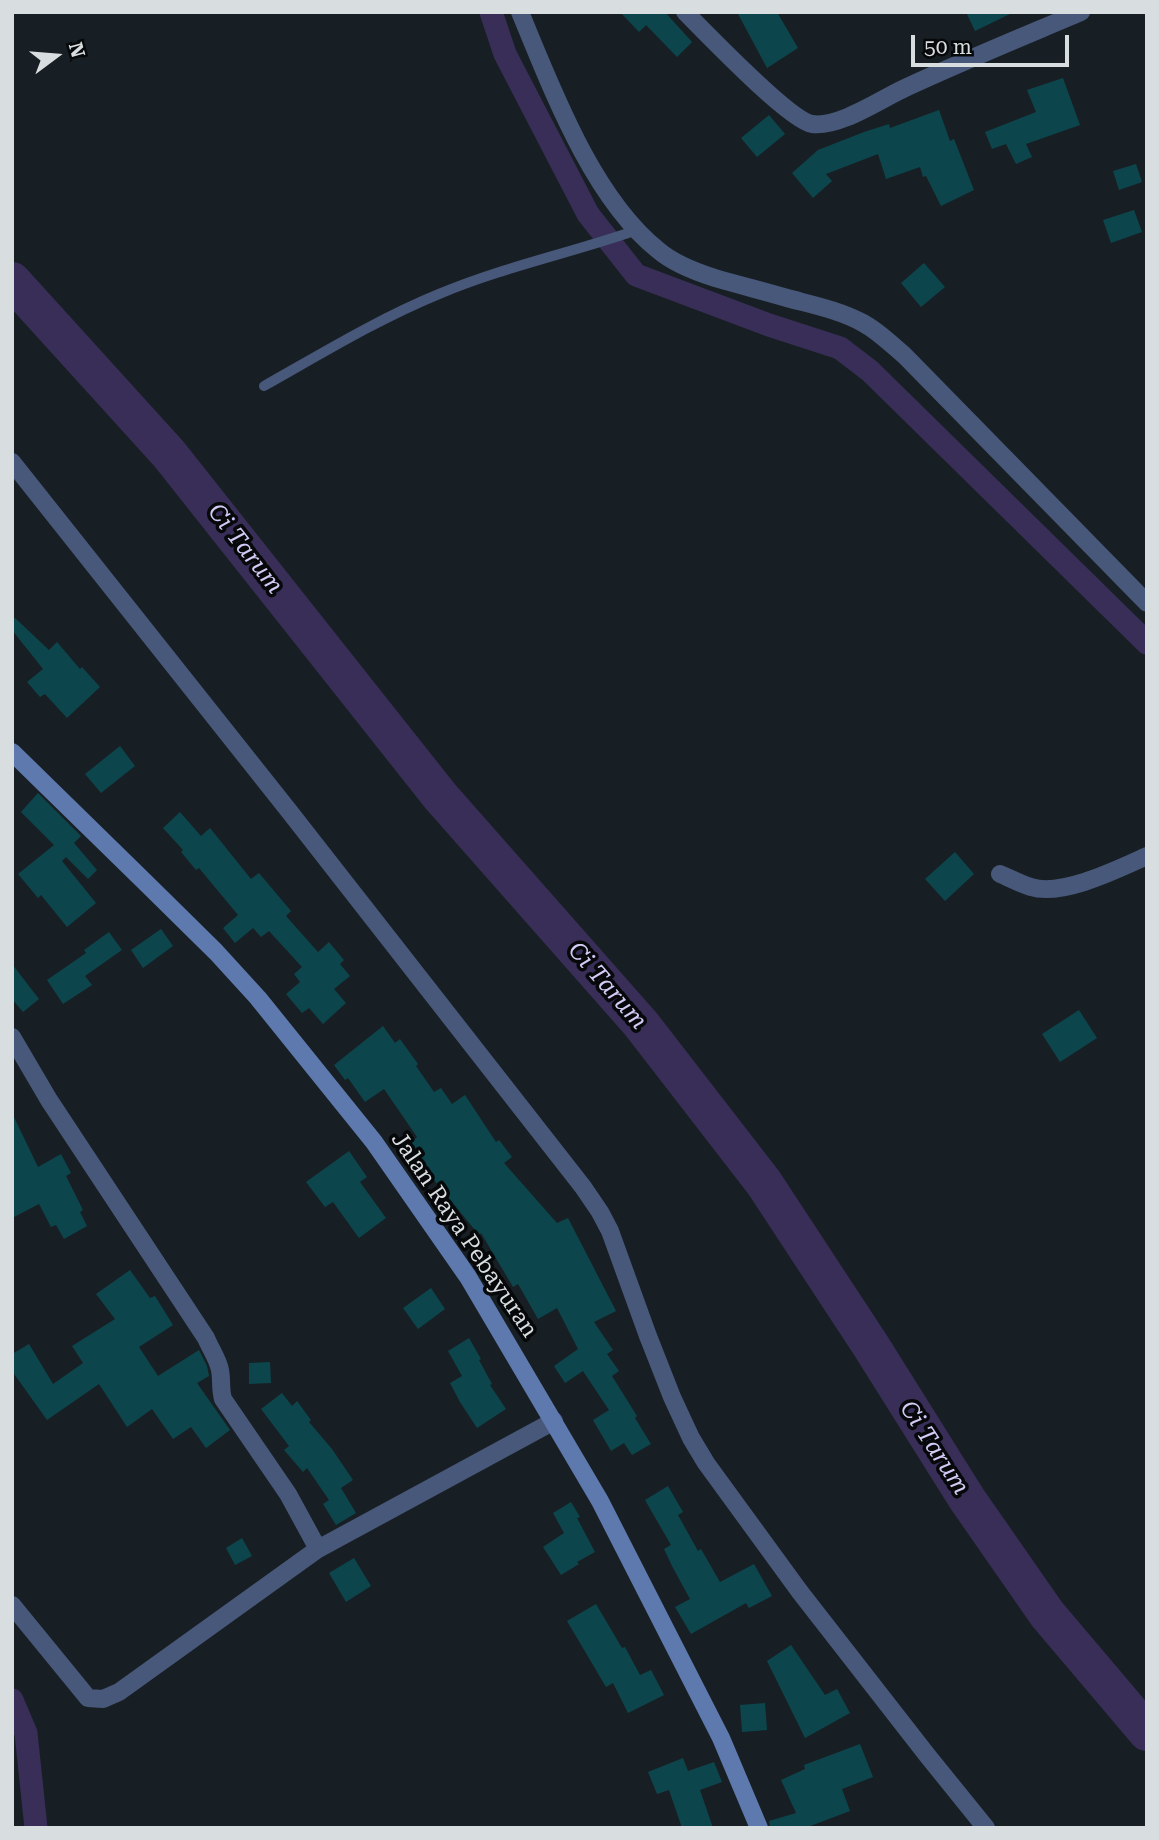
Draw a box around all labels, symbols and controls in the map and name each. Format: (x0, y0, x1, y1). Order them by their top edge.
north arrow (21, 21, 91, 91)
scale bar (914, 21, 1072, 65)
text: 50 m (924, 35, 972, 59)
text: N (64, 40, 90, 60)
water label: Ci Tarum (201, 498, 289, 600)
water label: Ci Tarum (561, 937, 653, 1035)
street label: Jalan Raya Pebayuran (385, 1127, 543, 1343)
water label: Ci Tarum (893, 1396, 975, 1500)

